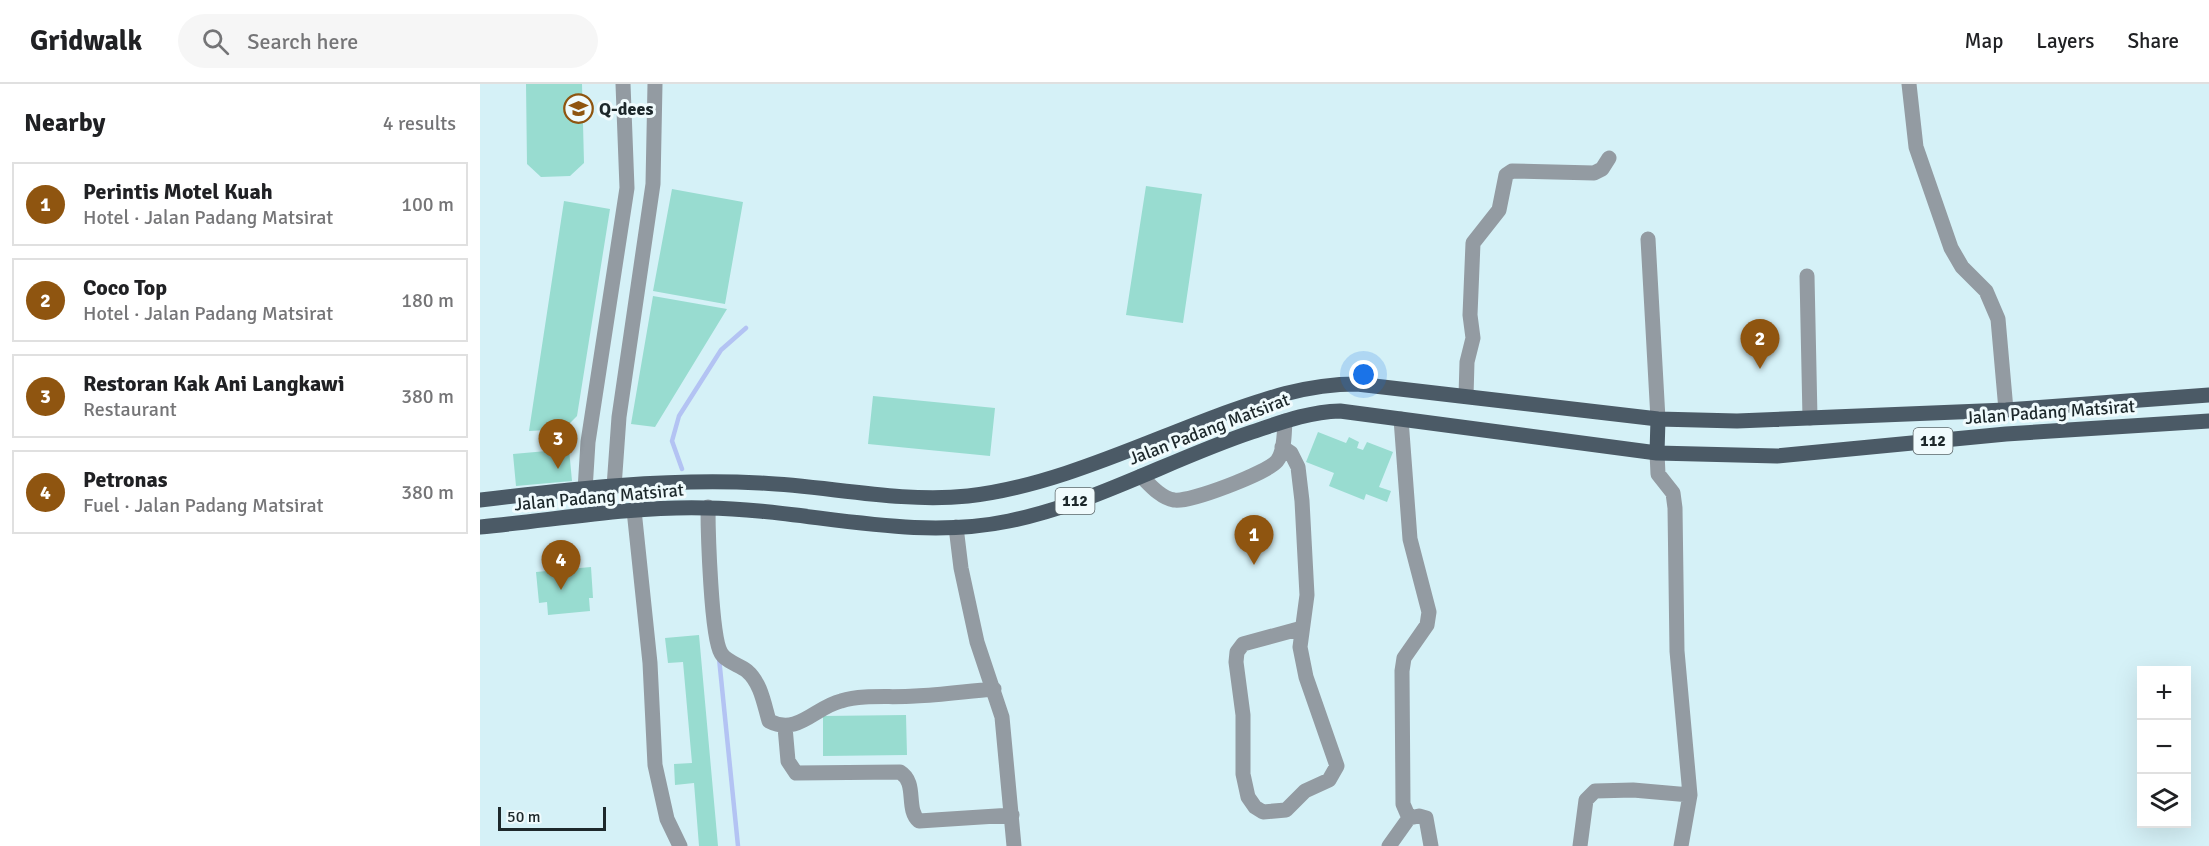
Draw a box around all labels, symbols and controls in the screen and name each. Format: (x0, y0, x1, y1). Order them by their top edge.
search box (178, 14, 598, 68)
text: Gridwalk (30, 24, 142, 58)
icon: search (199, 25, 232, 58)
text: Search here (247, 28, 358, 55)
text: Map (1965, 28, 2003, 54)
text: Layers (2036, 28, 2094, 54)
text: Share (2127, 28, 2179, 54)
school or university icon: Q-dees (562, 93, 594, 125)
place label: Q-dees (599, 98, 653, 120)
text: Nearby (24, 107, 105, 139)
text: 4 results (383, 111, 456, 136)
text: Perintis Motel Kuah (83, 178, 273, 205)
text: 1 (40, 192, 51, 217)
text: 100 m (401, 192, 454, 217)
text: Hotel · Jalan Padang Matsirat (83, 205, 333, 230)
text: Coco Top (83, 274, 167, 301)
text: 2 (40, 288, 51, 313)
text: 180 m (401, 288, 454, 313)
text: Hotel · Jalan Padang Matsirat (83, 301, 333, 326)
pin: 2 (1740, 320, 1780, 369)
your location (1349, 360, 1378, 389)
text: Restoran Kak Ani Langkawi (83, 370, 345, 397)
text: 3 (40, 384, 51, 409)
text: 380 m (401, 384, 454, 409)
street label: Jalan Padang Matsirat (1126, 388, 1292, 470)
street label: Jalan Padang Matsirat (1964, 395, 2136, 429)
text: Restaurant (83, 397, 177, 422)
pin: 3 (538, 420, 578, 469)
road number: 112 (1914, 428, 1952, 454)
text: Petronas (83, 466, 168, 493)
street label: Jalan Padang Matsirat (513, 479, 685, 515)
text: 4 (40, 480, 51, 505)
text: 380 m (401, 480, 454, 505)
road number: 112 (1056, 488, 1094, 514)
text: Fuel · Jalan Padang Matsirat (83, 493, 324, 518)
pin: 1 (1234, 516, 1274, 565)
pin: 4 (542, 540, 580, 590)
map controls (2137, 666, 2191, 828)
button: + (2137, 666, 2191, 720)
button: − (2137, 720, 2191, 774)
button: layers (2137, 774, 2191, 828)
scale bar (498, 804, 606, 832)
text: 50 m (507, 807, 541, 827)

